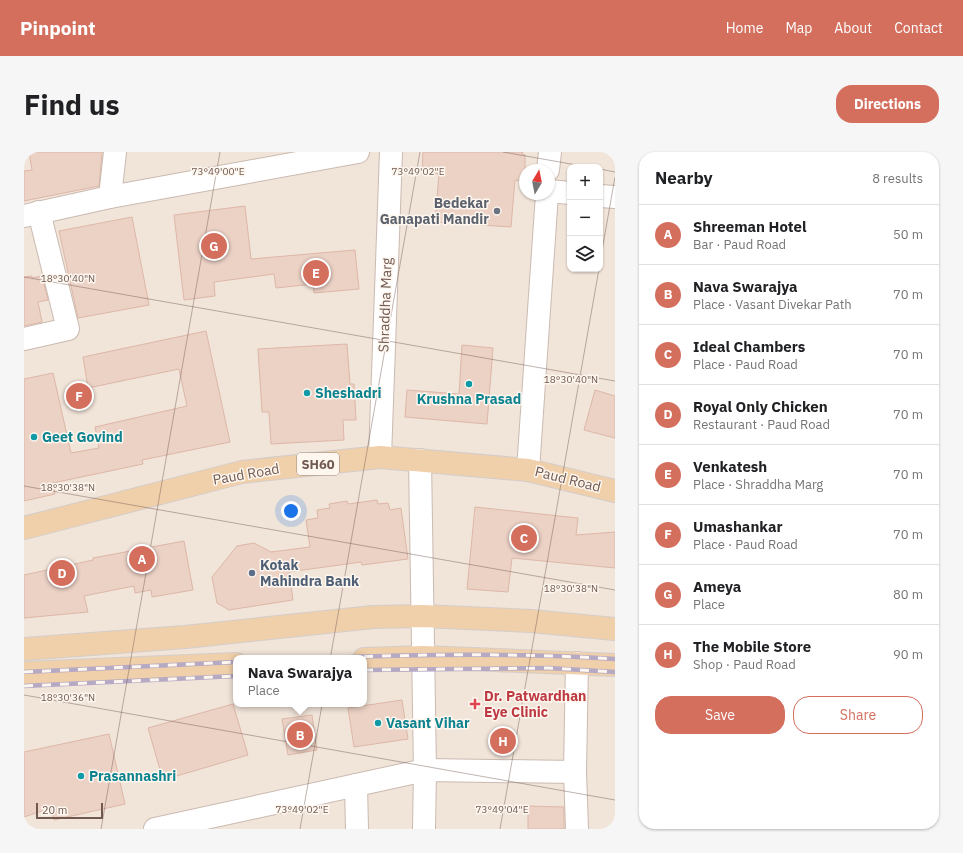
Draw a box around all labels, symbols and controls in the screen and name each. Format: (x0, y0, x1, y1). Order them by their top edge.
text: Pinpoint (20, 16, 96, 40)
text: Home (726, 19, 763, 37)
text: Map (785, 19, 812, 37)
text: About (834, 19, 872, 37)
text: Contact (894, 19, 943, 37)
button: Directions (836, 85, 939, 123)
text: Find us (24, 86, 120, 123)
north arrow (519, 164, 555, 200)
map controls (567, 164, 603, 272)
button: + (567, 164, 603, 200)
text: 73°49'00"E (191, 165, 245, 178)
text: 73°49'02"E (391, 165, 445, 178)
text: Nearby (655, 167, 713, 189)
text: 8 results (872, 170, 923, 187)
place label: Bedekar Ganapati Mandir (380, 194, 489, 228)
button: − (567, 200, 603, 236)
marker: Bedekar Ganapati Mandir (492, 206, 502, 216)
text: Shreeman Hotel (693, 217, 806, 236)
text: A (664, 226, 672, 243)
text: 50 m (893, 226, 923, 243)
pin: G (201, 231, 227, 261)
button: layers (567, 236, 603, 272)
text: Bar · Paud Road (693, 236, 786, 253)
street label: Shraddha Marg (374, 257, 396, 353)
pin: E (303, 258, 329, 288)
text: 18°30'40"N (41, 272, 95, 285)
text: Nava Swarajya (693, 277, 798, 296)
text: B (664, 286, 672, 303)
text: 70 m (893, 286, 923, 303)
text: Place · Vasant Divekar Path (693, 296, 852, 313)
text: Ideal Chambers (693, 337, 805, 356)
text: C (664, 346, 672, 363)
text: 70 m (893, 346, 923, 363)
text: Place · Paud Road (693, 356, 798, 373)
text: 18°30'40"N (544, 373, 598, 386)
marker: Krushna Prasad (464, 379, 474, 389)
pin: F (66, 381, 92, 411)
place label: Sheshadri (315, 384, 382, 402)
marker: Sheshadri (302, 388, 312, 398)
place label: Krushna Prasad (417, 390, 521, 408)
text: Royal Only Chicken (693, 397, 828, 416)
text: D (663, 406, 673, 423)
text: 70 m (893, 406, 923, 423)
text: Restaurant · Paud Road (693, 416, 830, 433)
place label: Geet Govind (42, 428, 123, 446)
marker: Geet Govind (29, 432, 39, 442)
road number: SH60 (297, 453, 339, 475)
text: Venkatesh (693, 457, 767, 476)
street label: Paud Road (211, 459, 281, 489)
street label: Paud Road (533, 462, 603, 496)
text: E (664, 466, 672, 483)
text: 70 m (893, 466, 923, 483)
text: Place · Shraddha Marg (693, 476, 823, 493)
text: 18°30'38"N (41, 481, 95, 494)
your location (281, 501, 301, 521)
text: Umashankar (693, 517, 783, 536)
pin: C (511, 523, 537, 553)
text: F (664, 526, 672, 543)
text: 70 m (893, 526, 923, 543)
text: Place · Paud Road (693, 536, 798, 553)
pin: A (129, 544, 155, 574)
place label: Kotak Mahindra Bank (260, 556, 360, 590)
pin: D (49, 558, 75, 588)
marker: Kotak Mahindra Bank (247, 568, 257, 578)
text: Ameya (693, 577, 741, 596)
text: 18°30'38"N (544, 582, 598, 595)
text: G (663, 586, 673, 603)
text: 80 m (893, 586, 923, 603)
text: Place (693, 596, 725, 613)
text: The Mobile Store (693, 637, 811, 656)
text: H (663, 646, 673, 663)
text: 90 m (893, 646, 923, 663)
popup (233, 655, 367, 707)
text: Shop · Paud Road (693, 656, 796, 673)
text: Nava Swarajya (248, 663, 352, 682)
text: Place (248, 682, 280, 699)
place label: Dr. Patwardhan Eye Clinic (484, 687, 586, 721)
text: 18°30'36"N (41, 691, 95, 704)
button: Save (655, 696, 785, 734)
button: Share (793, 696, 923, 734)
marker: Dr. Patwardhan Eye Clinic (469, 698, 481, 710)
place label: Vasant Vihar (386, 714, 470, 732)
marker: Vasant Vihar (373, 718, 383, 728)
pin: B (287, 720, 313, 750)
pin: H (490, 726, 516, 756)
place label: Prasannashri (89, 767, 176, 785)
marker: Prasannashri (76, 771, 86, 781)
scale bar (36, 801, 103, 820)
text: 20 m (42, 803, 67, 817)
text: 73°49'02"E (275, 803, 329, 816)
text: 73°49'04"E (475, 803, 529, 816)

